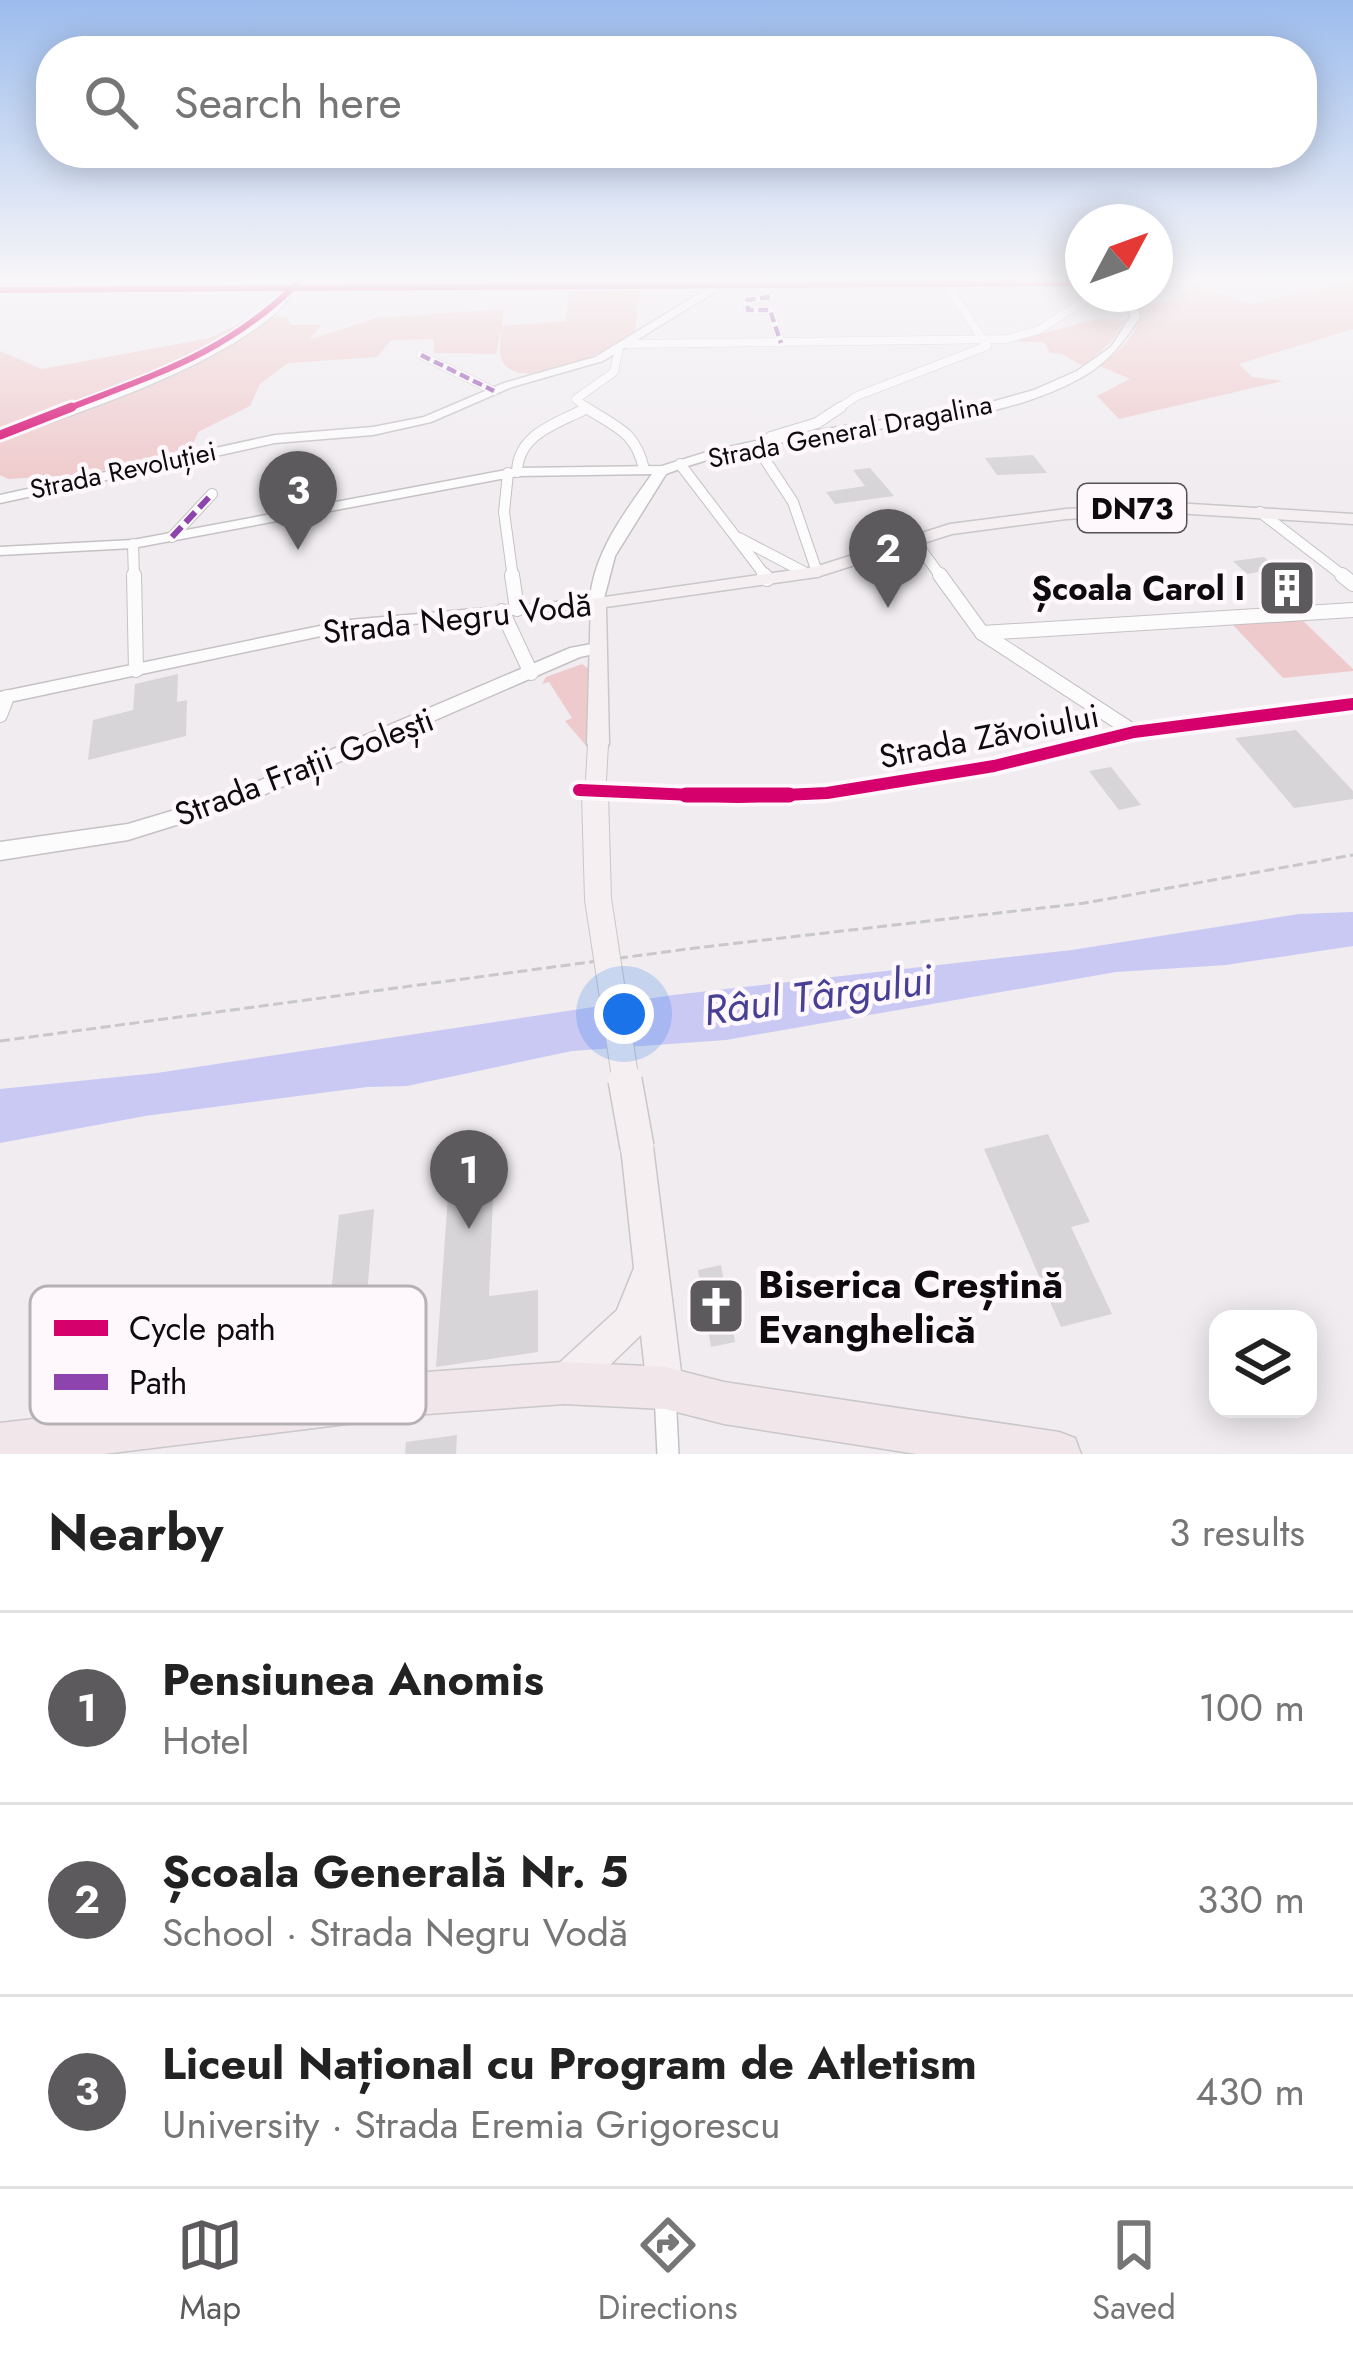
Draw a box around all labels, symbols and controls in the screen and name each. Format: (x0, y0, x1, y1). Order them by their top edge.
search box (36, 36, 1317, 168)
icon: search (78, 69, 144, 135)
text: Search here (174, 70, 402, 135)
north arrow (1065, 204, 1173, 312)
street label: Strada General Dragalina (705, 384, 995, 478)
street label: Strada Revoluției (26, 431, 220, 509)
pin: 3 (259, 451, 337, 550)
road number: DN73 (1078, 484, 1186, 532)
pin: 2 (849, 509, 927, 608)
building icon: Școala Carol I (1256, 557, 1318, 619)
place label: Școala Carol I (1031, 565, 1245, 613)
street label: Strada Negru Vodă (320, 581, 594, 655)
street label: Strada Zăvoiului (875, 692, 1103, 780)
street label: Strada Frații Golești (168, 696, 440, 838)
water label: Râul Târgului (699, 949, 938, 1041)
your location (594, 984, 654, 1044)
pin: 1 (430, 1130, 508, 1229)
place label: Biserica Creștină Evanghelică (758, 1256, 1063, 1358)
church icon: Biserica Creștină Evanghelică (685, 1275, 747, 1337)
legend (30, 1286, 426, 1424)
text: Cycle path (129, 1305, 276, 1352)
map controls (1209, 1310, 1317, 1418)
button: layers (1209, 1310, 1317, 1418)
text: Path (129, 1359, 187, 1406)
text: Nearby (48, 1495, 223, 1569)
text: 3 results (1169, 1504, 1305, 1561)
text: Pensiunea Anomis (162, 1647, 544, 1712)
text: 1 (77, 1679, 97, 1736)
text: 100 m (1199, 1679, 1305, 1736)
text: Hotel (162, 1712, 250, 1769)
text: Școala Generală Nr. 5 (162, 1839, 629, 1904)
text: 2 (74, 1871, 100, 1928)
text: 330 m (1197, 1871, 1305, 1928)
text: School · Strada Negru Vodă (162, 1904, 628, 1961)
text: Liceul Național cu Program de Atletism (162, 2031, 977, 2096)
text: 3 (75, 2063, 99, 2120)
text: 430 m (1195, 2063, 1305, 2120)
text: University · Strada Eremia Grigorescu (162, 2096, 780, 2153)
tab: Map (177, 2212, 243, 2331)
tab: Directions (598, 2212, 738, 2331)
tab: Saved (1092, 2212, 1176, 2331)

